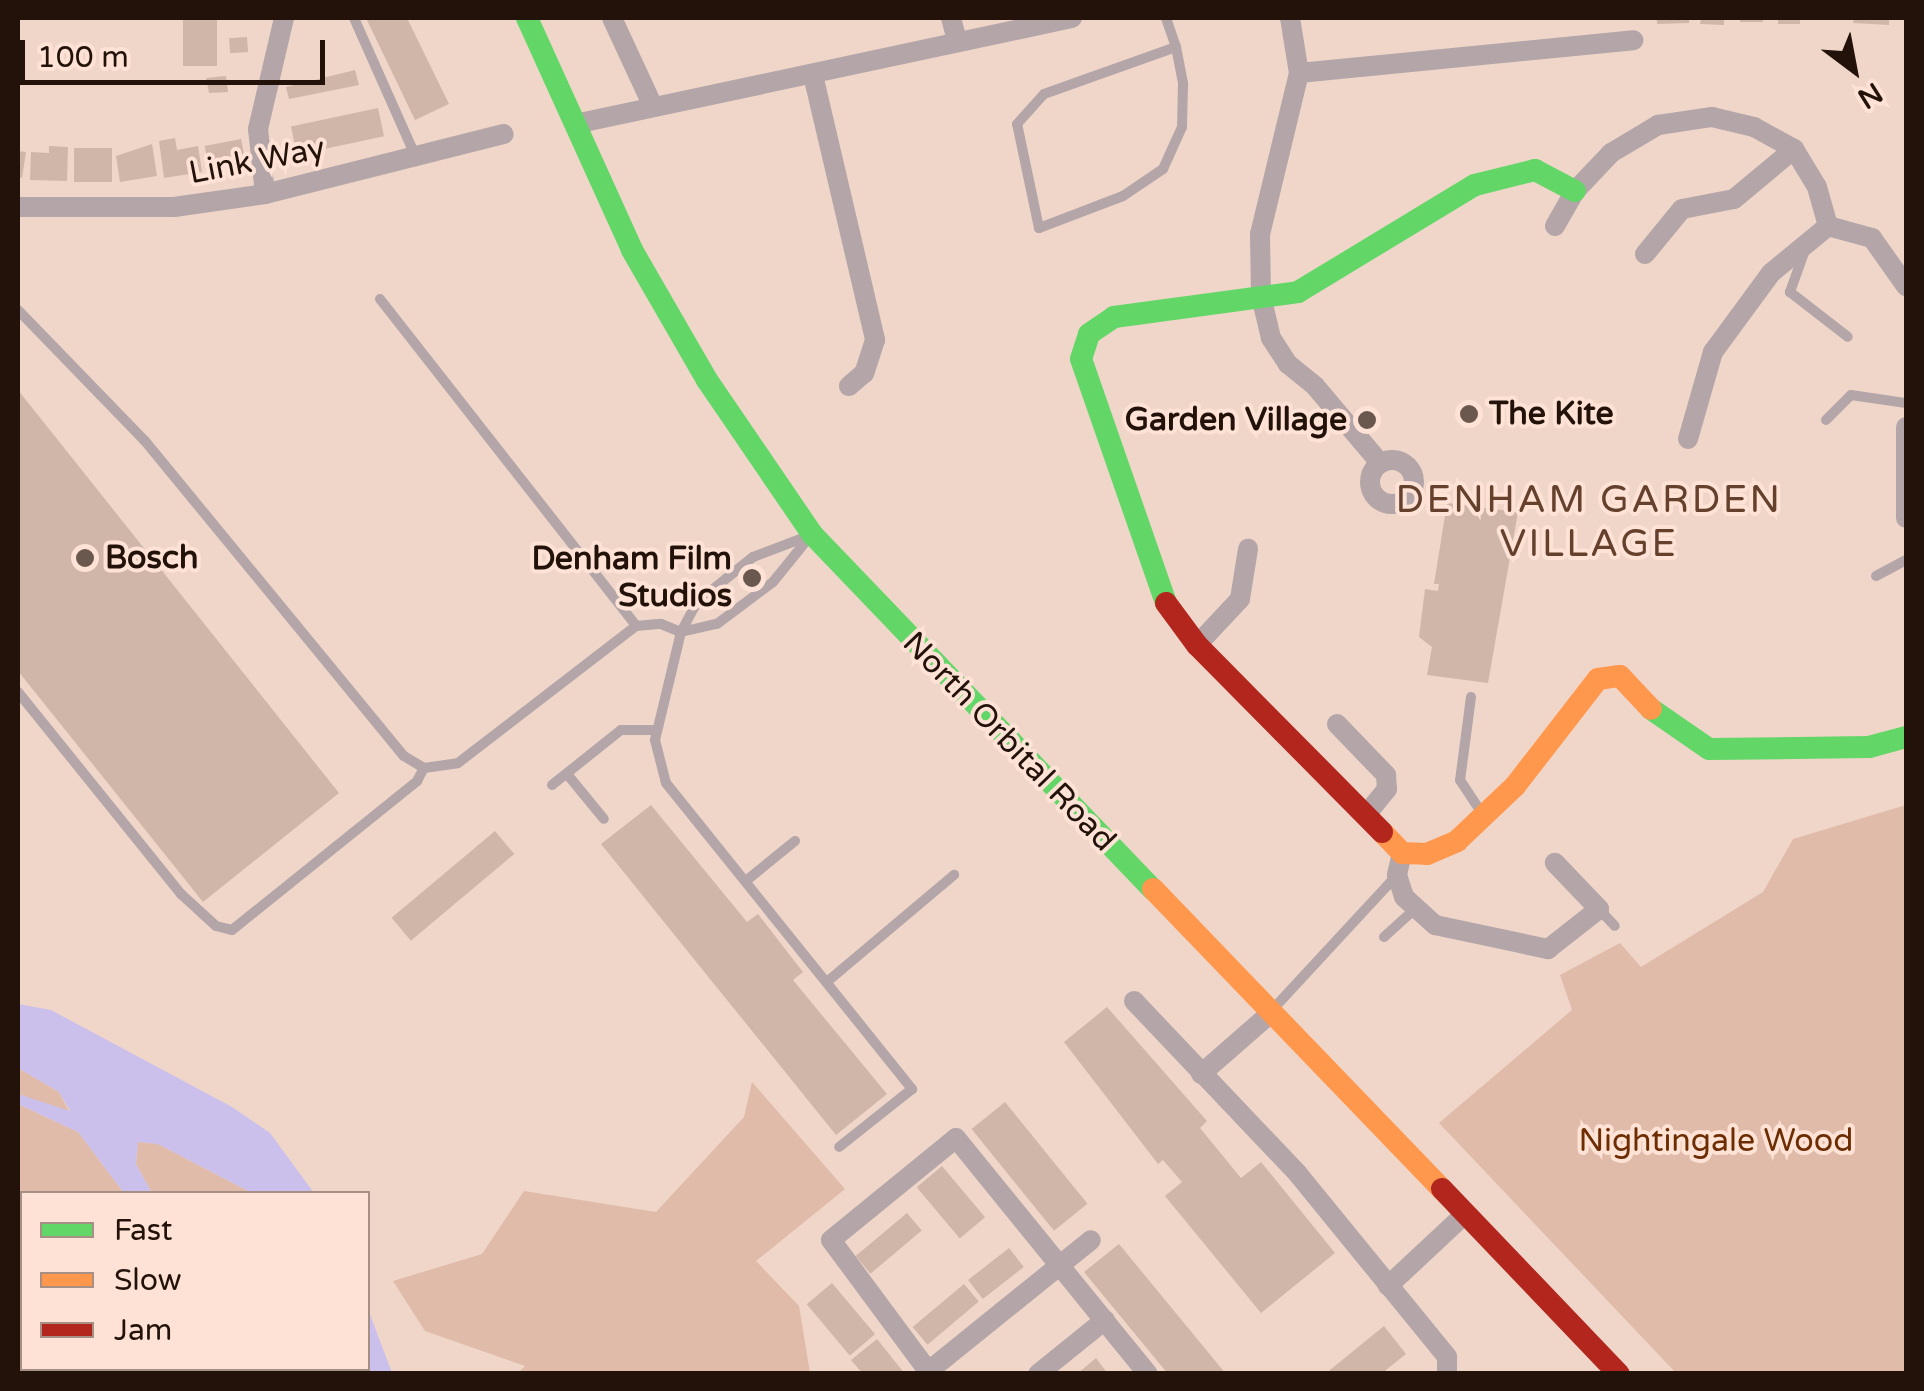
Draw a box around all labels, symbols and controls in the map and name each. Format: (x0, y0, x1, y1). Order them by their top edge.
scale bar (25, 20, 330, 82)
north arrow (1804, 20, 1904, 120)
text: 100 m (37, 39, 129, 76)
text: N (1851, 75, 1888, 116)
street label: Link Way (186, 129, 328, 193)
place label: The Kite (1489, 395, 1614, 433)
place label: Garden Village (1125, 401, 1347, 439)
marker: The Kite (1458, 403, 1480, 425)
marker: Garden Village (1356, 409, 1378, 431)
district label: DENHAM GARDEN VILLAGE (1396, 478, 1782, 568)
place label: Bosch (105, 539, 198, 577)
place label: Denham Film Studios (531, 541, 732, 616)
marker: Bosch (74, 547, 96, 569)
marker: Denham Film Studios (741, 567, 763, 589)
street label: North Orbital Road (894, 624, 1124, 860)
park label: Nightingale Wood (1579, 1122, 1853, 1160)
legend (20, 1191, 370, 1371)
text: Fast (114, 1212, 173, 1249)
text: Slow (114, 1262, 182, 1299)
text: Jam (114, 1312, 172, 1349)

